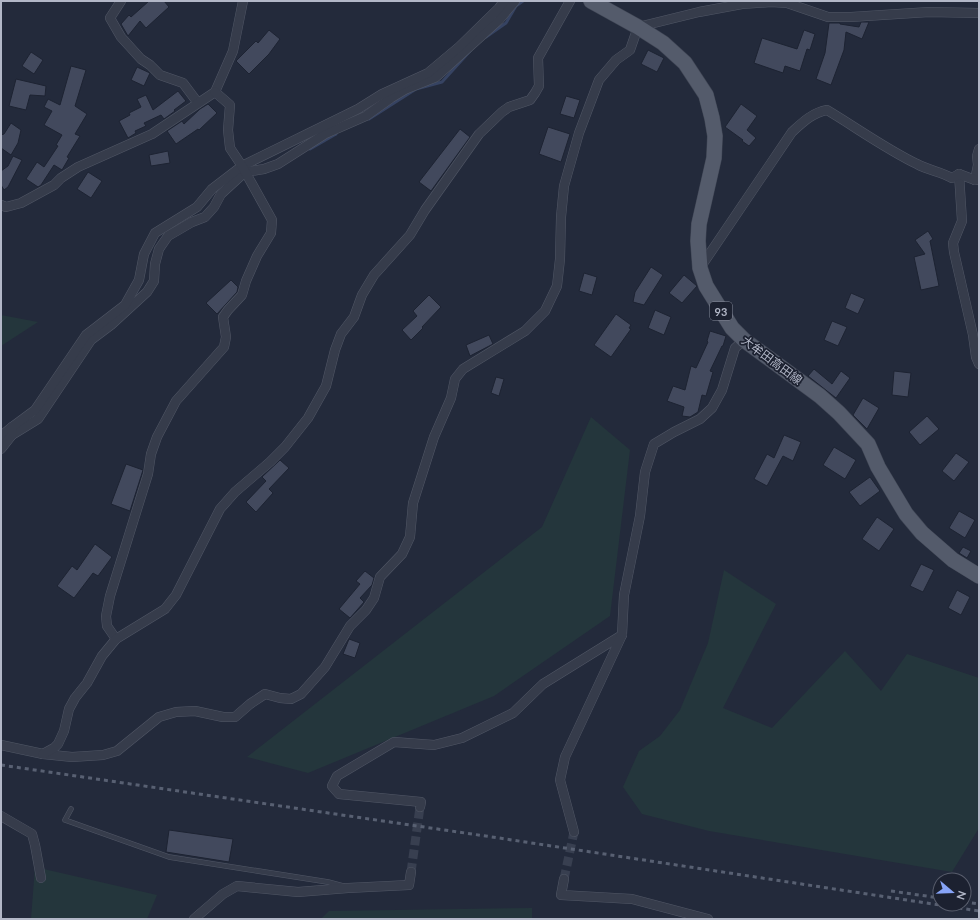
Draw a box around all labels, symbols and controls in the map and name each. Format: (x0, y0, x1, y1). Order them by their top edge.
road number: 93 (710, 302, 732, 320)
street label: 大牟田高田線 (739, 332, 805, 388)
north arrow (932, 872, 972, 912)
text: N (954, 889, 969, 902)

